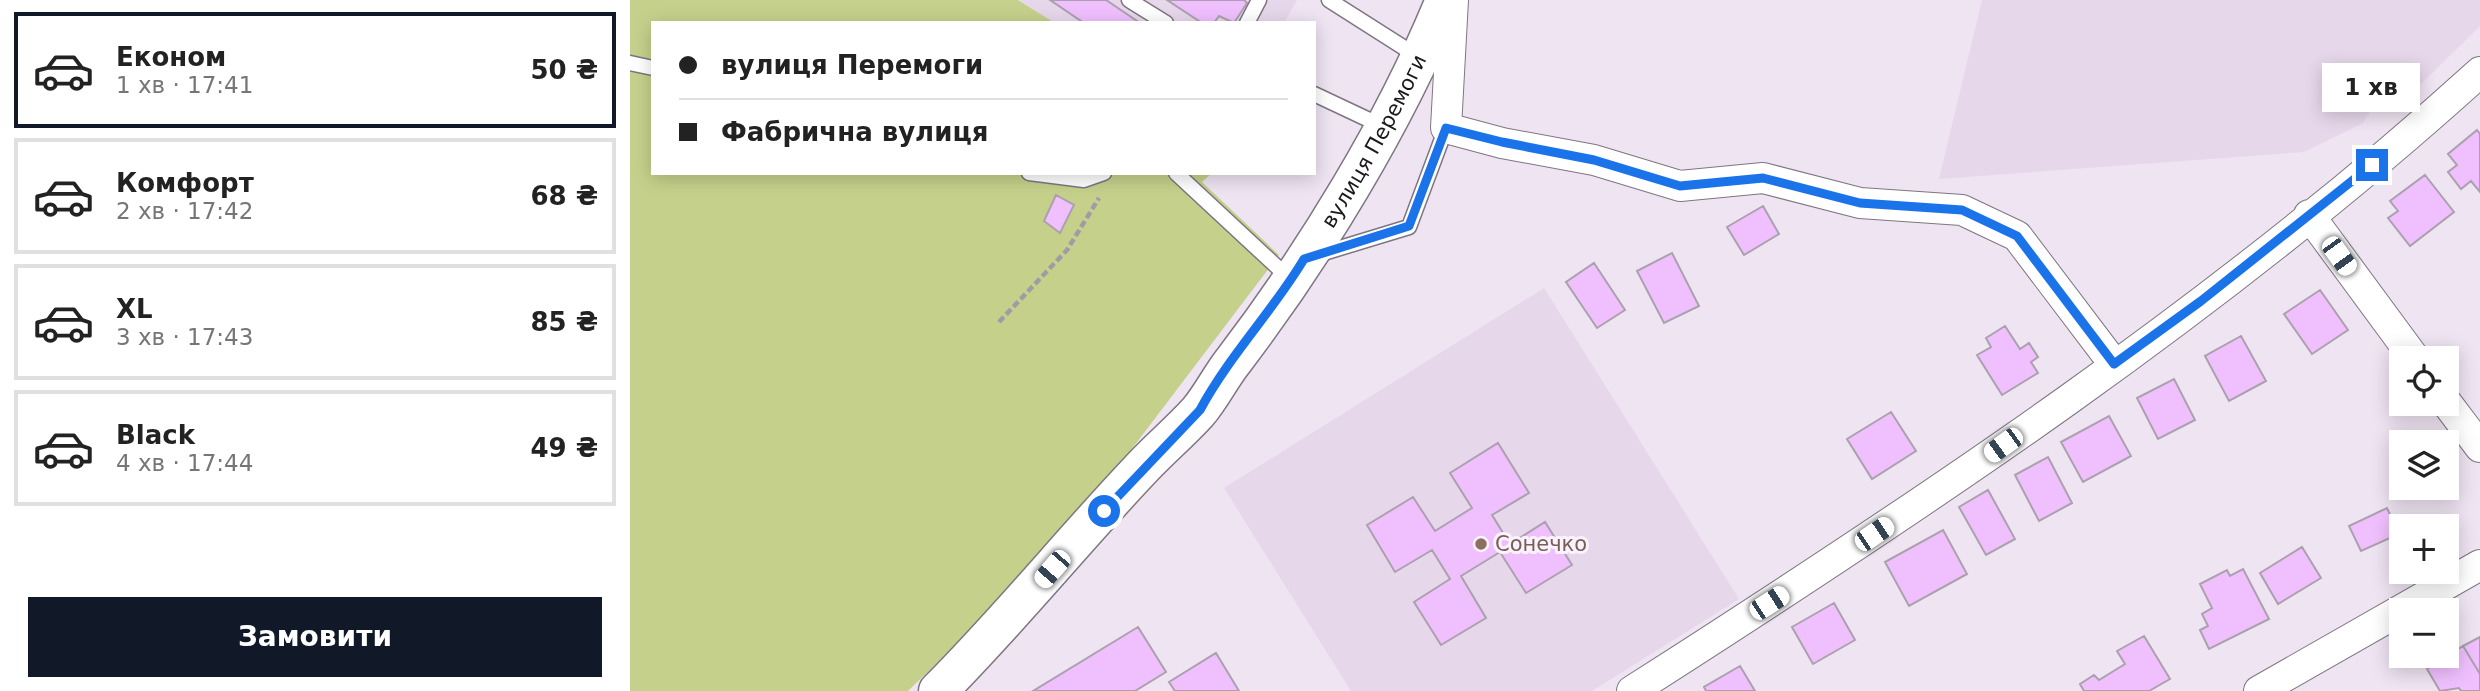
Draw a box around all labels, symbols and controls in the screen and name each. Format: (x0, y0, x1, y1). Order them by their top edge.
icon: car (32, 39, 95, 102)
text: Економ (116, 42, 226, 72)
text: вулиця Перемоги (721, 50, 983, 80)
street label: вулиця Перемоги (1317, 51, 1431, 232)
text: 50 ₴ (530, 55, 598, 85)
callout: 1 хв (2323, 64, 2421, 113)
text: 1 хв · 17:41 (116, 72, 253, 98)
text: 1 хв (2344, 74, 2398, 100)
text: Фабрична вулиця (721, 117, 988, 147)
route end (2356, 149, 2388, 181)
icon: car (32, 165, 95, 228)
text: Комфорт (116, 168, 254, 198)
text: 68 ₴ (530, 181, 598, 211)
text: 2 хв · 17:42 (116, 198, 253, 224)
car (2319, 233, 2360, 279)
icon: car (32, 291, 95, 354)
text: XL (116, 294, 153, 324)
text: 85 ₴ (530, 307, 598, 337)
text: 3 хв · 17:43 (116, 324, 253, 350)
map controls (2389, 346, 2459, 668)
button: locate (2389, 346, 2459, 416)
icon: car (32, 417, 95, 480)
text: Black (116, 420, 195, 450)
car (1980, 424, 2027, 466)
button: layers (2389, 430, 2459, 500)
text: 49 ₴ (530, 433, 598, 463)
text: 4 хв · 17:44 (116, 450, 253, 476)
route start (1088, 495, 1120, 527)
car (1851, 514, 1898, 554)
button: + (2389, 514, 2459, 584)
place label: Сонечко (1495, 532, 1587, 556)
marker: Сонечко (1473, 536, 1489, 552)
car (1031, 546, 1074, 592)
car (1746, 583, 1793, 623)
button: Замовити (28, 597, 602, 677)
button: − (2389, 598, 2459, 668)

